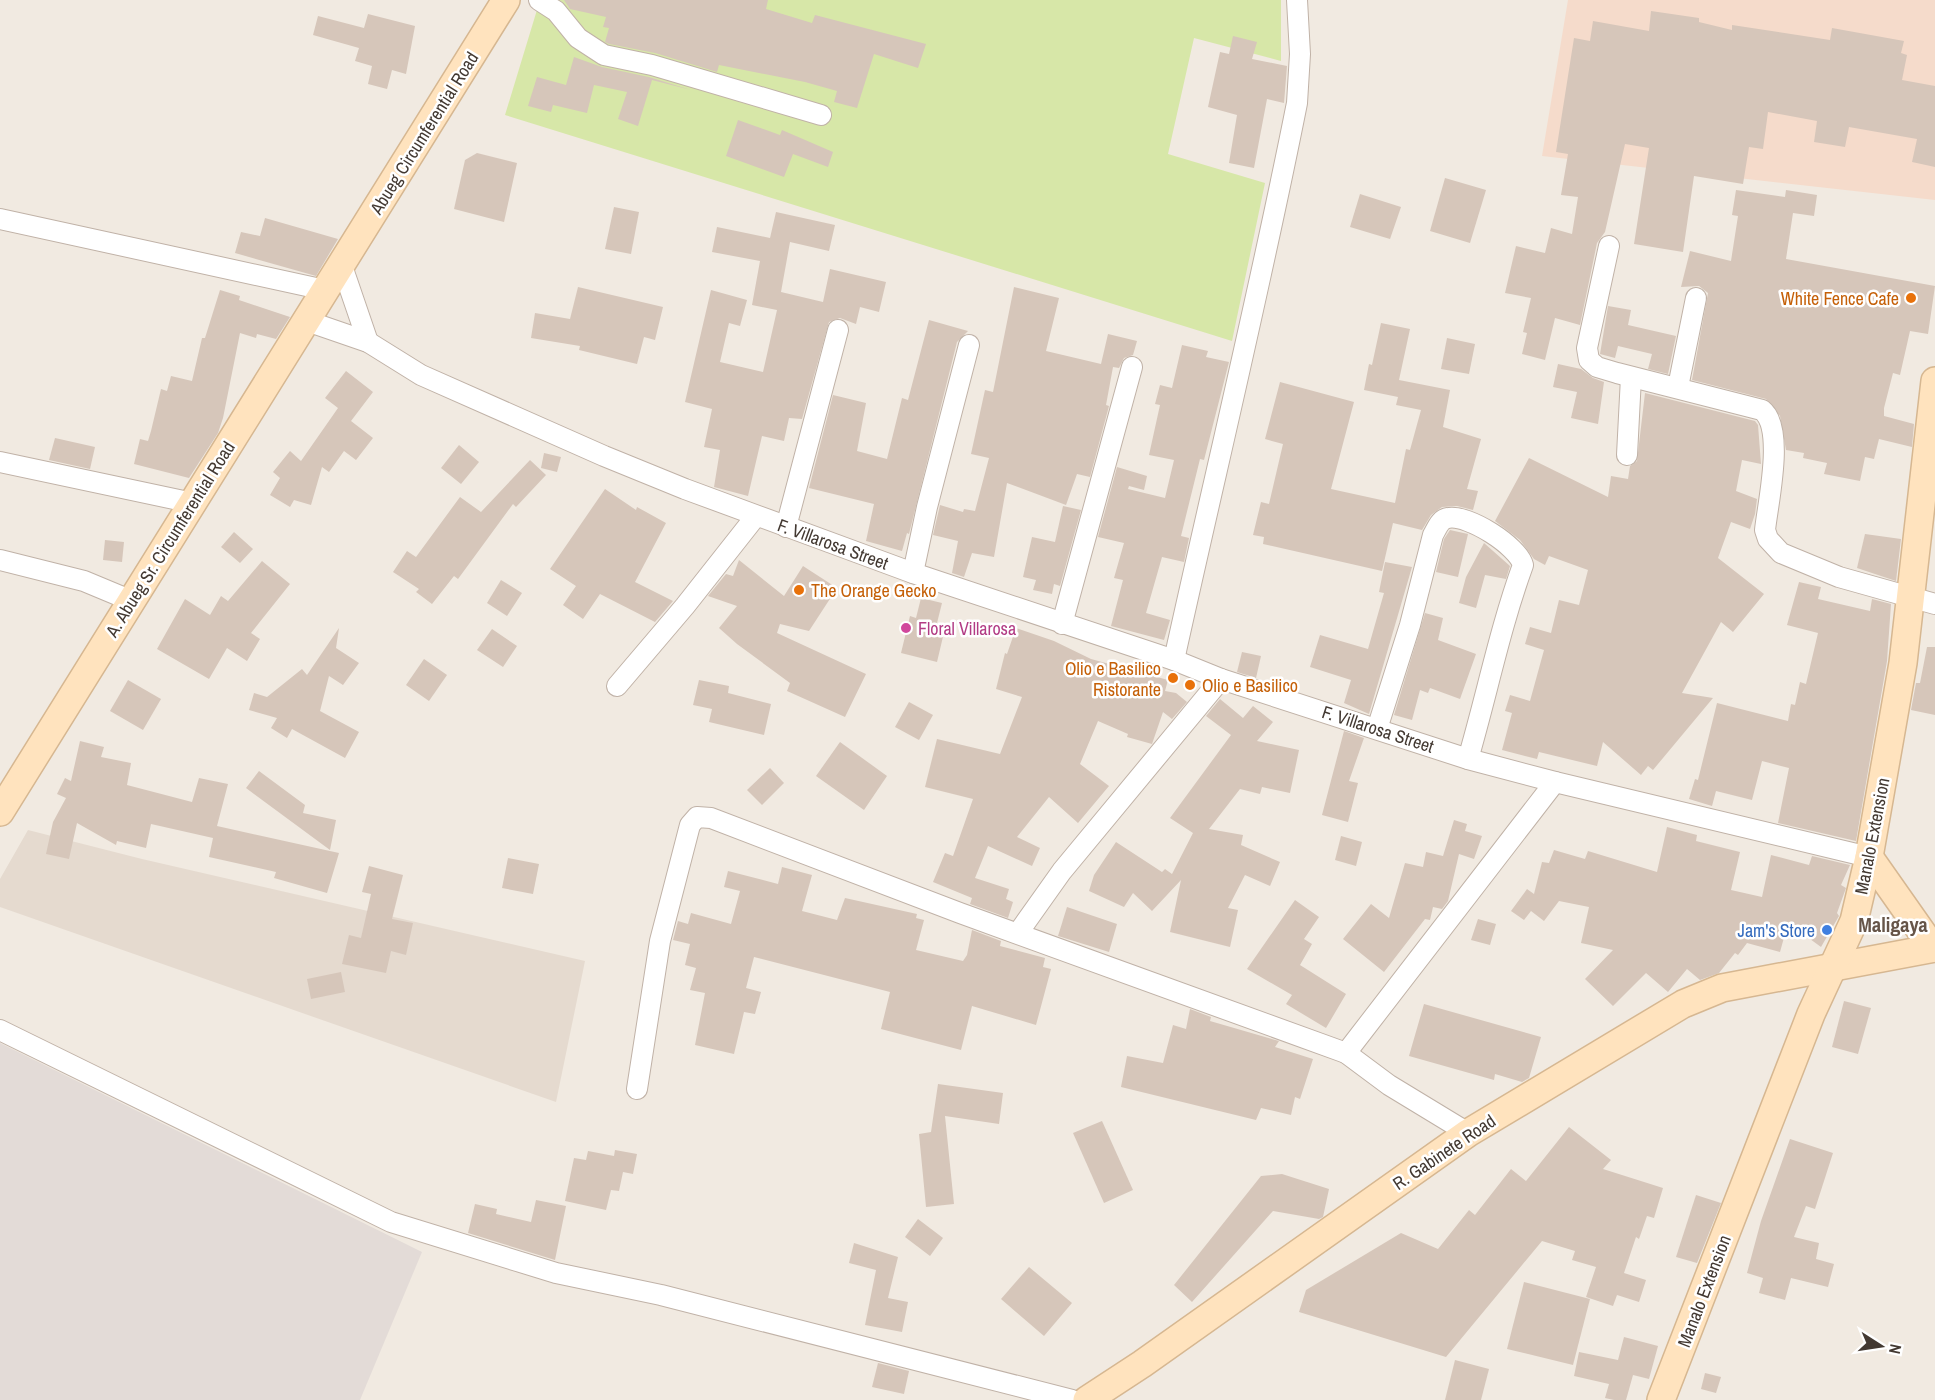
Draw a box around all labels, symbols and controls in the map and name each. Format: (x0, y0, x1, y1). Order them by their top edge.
street label: Abueg Circumferential Road (363, 47, 484, 220)
place label: White Fence Cafe (1781, 286, 1899, 311)
marker: White Fence Cafe (1904, 291, 1918, 305)
street label: A. Abueg Sr. Circumferential Road (99, 436, 241, 643)
street label: F. Villarosa Street (774, 512, 892, 576)
place label: The Orange Gecko (811, 578, 937, 603)
marker: The Orange Gecko (792, 583, 806, 597)
place label: Floral Villarosa (918, 616, 1016, 641)
marker: Floral Villarosa (899, 621, 913, 635)
place label: Olio e Basilico Ristorante (1065, 656, 1161, 702)
marker: Olio e Basilico Ristorante (1166, 671, 1180, 685)
place label: Olio e Basilico (1202, 673, 1298, 698)
marker: Olio e Basilico (1183, 678, 1197, 692)
street label: F. Villarosa Street (1319, 699, 1437, 759)
street label: Manalo Extension (1848, 776, 1896, 896)
district label: Maligaya (1858, 911, 1928, 938)
place label: Jam's Store (1738, 918, 1815, 943)
marker: Jam's Store (1820, 923, 1834, 937)
street label: R. Gabinete Road (1388, 1108, 1500, 1196)
street label: Manalo Extension (1671, 1231, 1737, 1351)
north arrow (1851, 1316, 1911, 1376)
text: N (1884, 1342, 1907, 1356)

